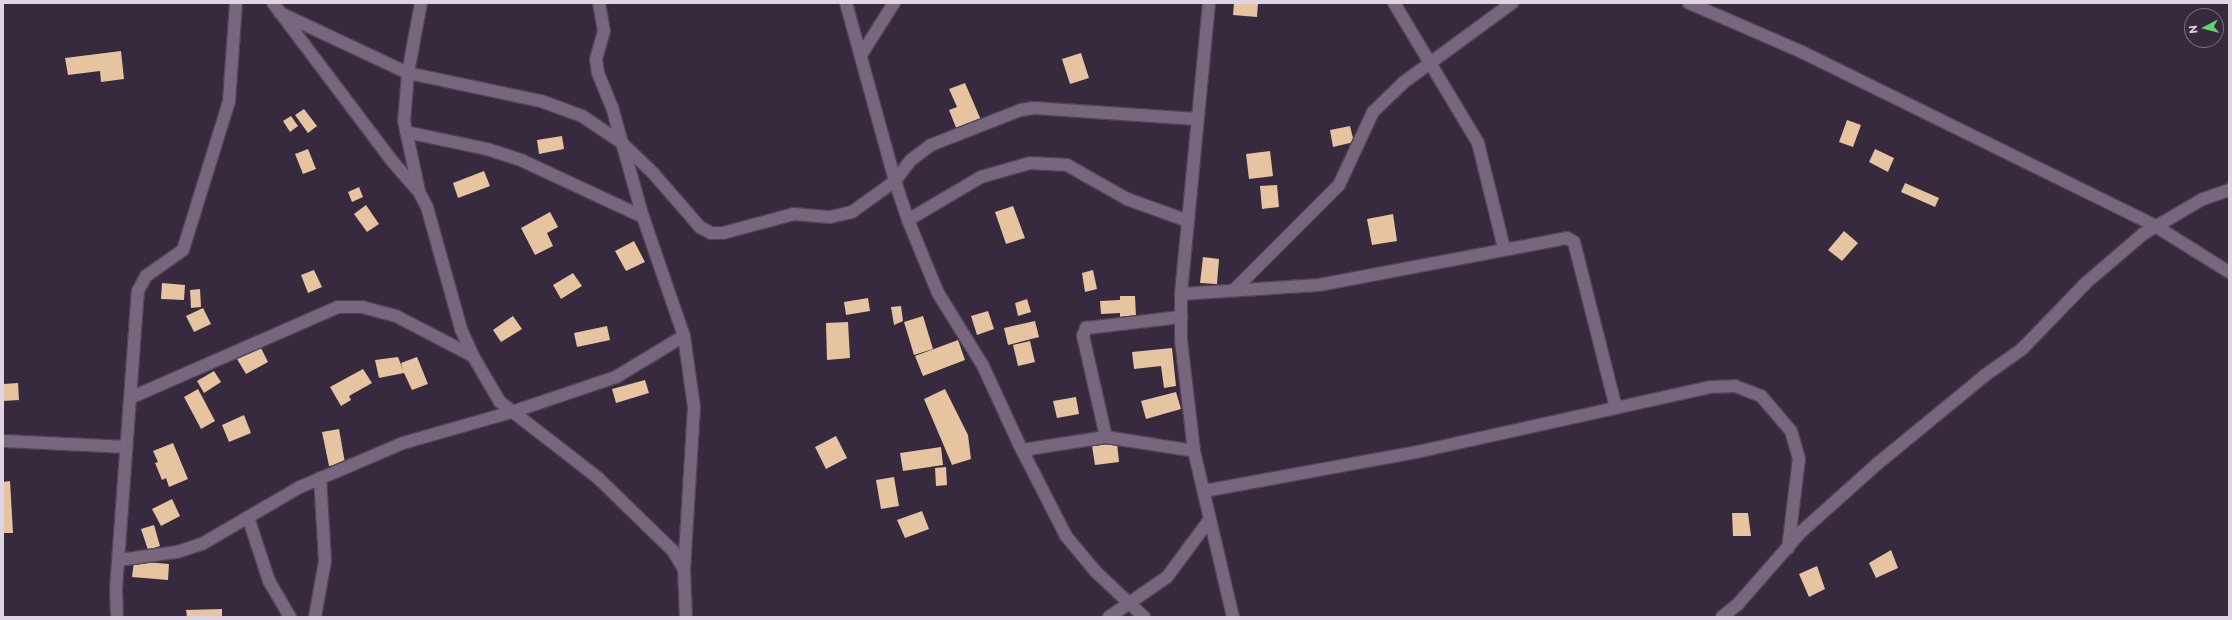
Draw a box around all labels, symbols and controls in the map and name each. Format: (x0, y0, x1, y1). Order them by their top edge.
north arrow (2184, 8, 2224, 48)
text: N (2186, 25, 2200, 34)

